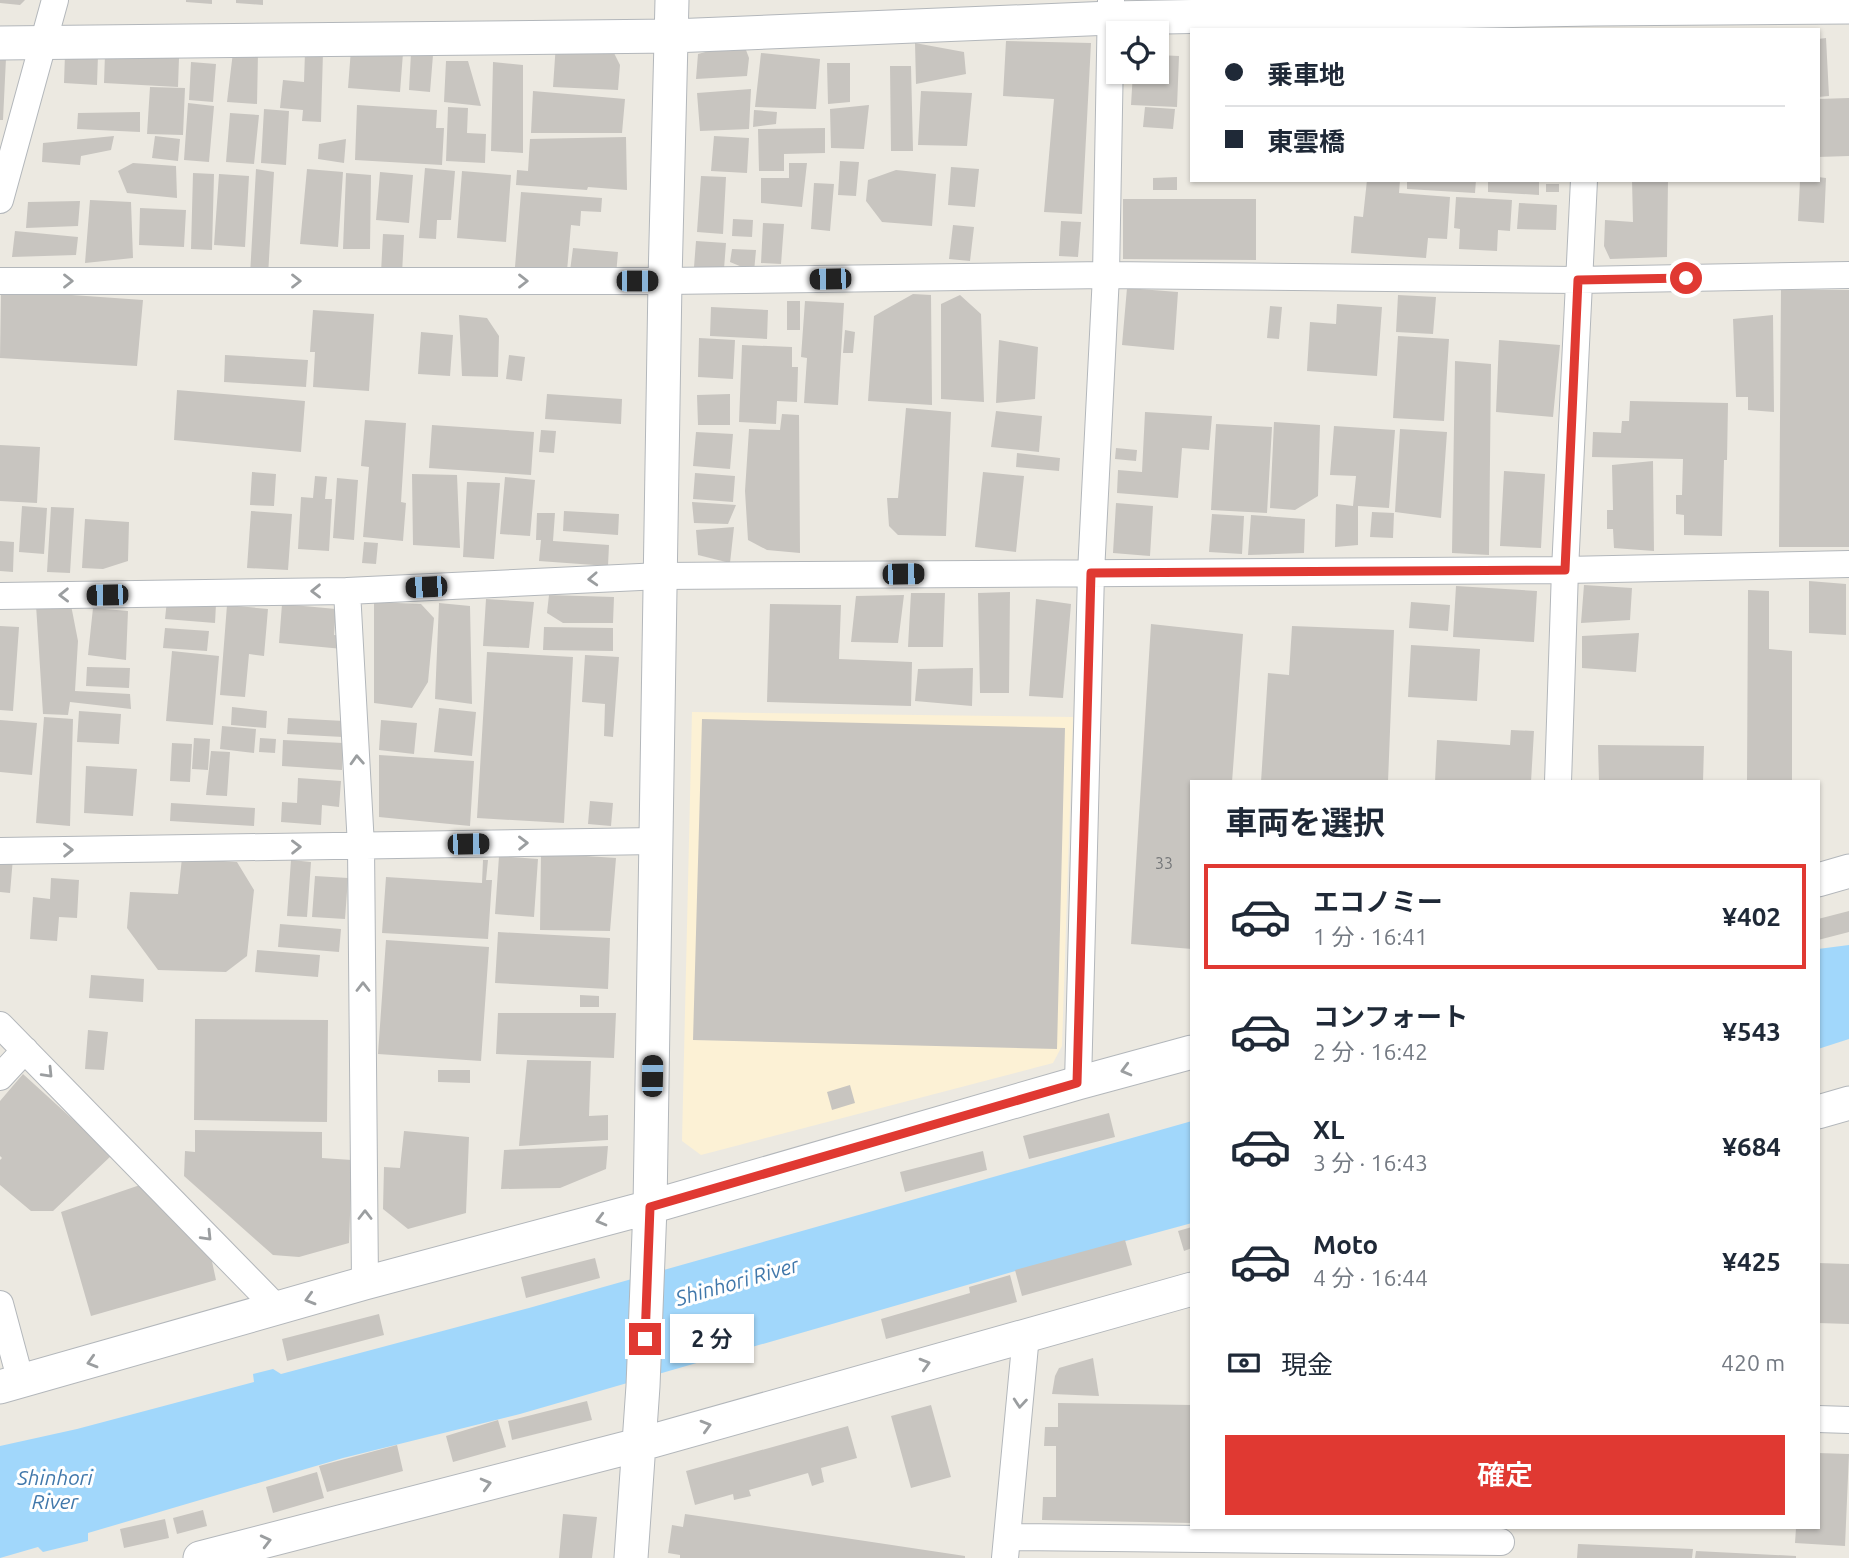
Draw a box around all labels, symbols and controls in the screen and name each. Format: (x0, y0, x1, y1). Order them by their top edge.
map controls (1106, 21, 1169, 84)
button: locate (1106, 21, 1169, 84)
text: 乗車地 (1267, 60, 1345, 89)
text: 東雲橋 (1267, 127, 1345, 156)
route start (1670, 262, 1702, 294)
car (809, 268, 852, 290)
car (617, 271, 659, 292)
one-way arrow (63, 273, 74, 289)
one-way arrow (291, 273, 301, 289)
one-way arrow (518, 273, 529, 289)
car (882, 563, 925, 585)
one-way arrow (587, 572, 598, 587)
car (405, 575, 448, 599)
car (86, 584, 129, 606)
one-way arrow (311, 584, 322, 599)
one-way arrow (59, 588, 70, 603)
one-way arrow (349, 754, 364, 765)
text: 車両を選択 (1225, 804, 1385, 840)
car (447, 833, 490, 855)
one-way arrow (518, 836, 529, 851)
one-way arrow (291, 839, 301, 855)
one-way arrow (63, 842, 74, 858)
house number: 33 (1155, 854, 1173, 872)
icon: car (1229, 885, 1292, 948)
text: エコノミー (1313, 887, 1443, 916)
text: ¥402 (1722, 902, 1781, 931)
text: 1 分 · 16:41 (1313, 924, 1428, 949)
one-way arrow (355, 981, 370, 992)
icon: car (1229, 1000, 1292, 1063)
text: コンフォート (1313, 1002, 1468, 1031)
text: ¥543 (1722, 1017, 1781, 1046)
text: 2 分 · 16:42 (1313, 1039, 1428, 1064)
car (642, 1055, 663, 1097)
one-way arrow (1120, 1062, 1132, 1076)
one-way arrow (40, 1065, 53, 1078)
icon: car (1229, 1115, 1292, 1178)
text: XL (1313, 1115, 1344, 1144)
text: ¥684 (1722, 1132, 1781, 1161)
text: 3 分 · 16:43 (1313, 1150, 1428, 1175)
one-way arrow (357, 1209, 372, 1220)
one-way arrow (595, 1212, 607, 1226)
one-way arrow (199, 1228, 212, 1241)
icon: car (1229, 1230, 1292, 1293)
text: Moto (1313, 1230, 1378, 1259)
text: ¥425 (1722, 1247, 1781, 1276)
water label: Shinhori River (672, 1252, 802, 1310)
text: 4 分 · 16:44 (1313, 1265, 1428, 1290)
one-way arrow (305, 1290, 317, 1305)
callout: 2 分 (670, 1314, 754, 1364)
route end (629, 1323, 661, 1355)
text: 2 分 (691, 1326, 733, 1351)
icon: cash (1225, 1344, 1263, 1382)
text: 現金 (1281, 1350, 1333, 1379)
text: 420 m (1721, 1350, 1785, 1375)
one-way arrow (86, 1354, 98, 1368)
one-way arrow (919, 1358, 931, 1372)
one-way arrow (1013, 1398, 1028, 1409)
one-way arrow (700, 1419, 712, 1434)
button: 確定 (1225, 1435, 1785, 1515)
water label: Shinhori River (16, 1465, 94, 1513)
one-way arrow (480, 1478, 492, 1492)
one-way arrow (260, 1535, 272, 1549)

